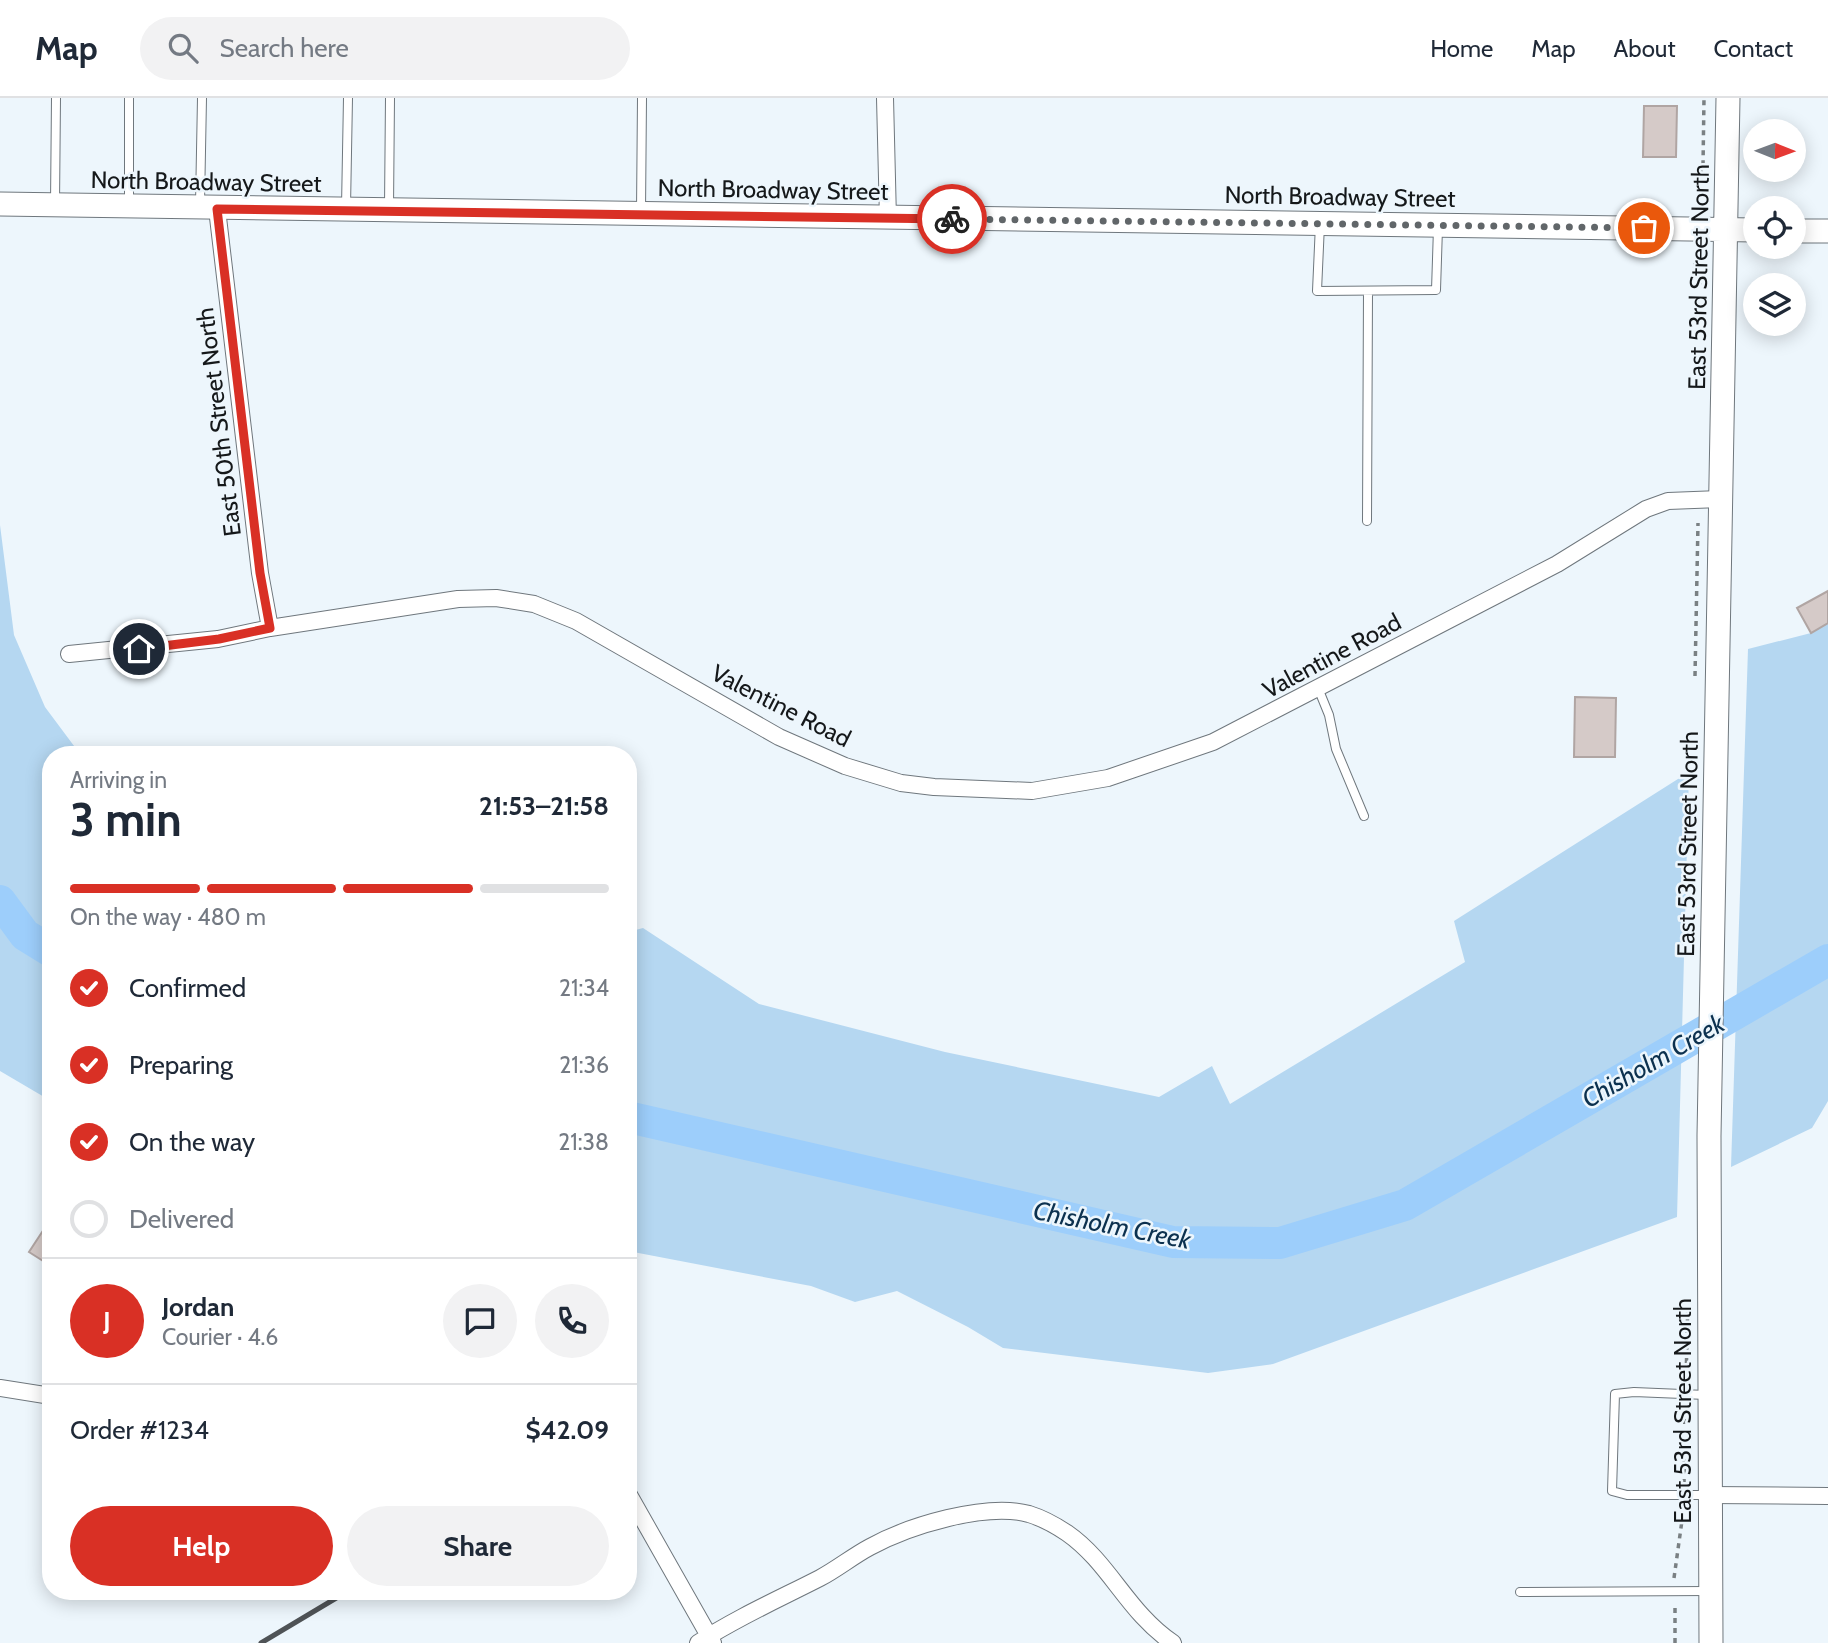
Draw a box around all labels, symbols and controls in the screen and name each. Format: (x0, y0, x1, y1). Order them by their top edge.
search box (140, 17, 630, 80)
text: Map (35, 28, 98, 68)
icon: search (164, 29, 202, 67)
text: Search here (220, 32, 349, 64)
text: Home (1430, 34, 1493, 63)
text: Map (1531, 34, 1576, 63)
text: About (1614, 34, 1676, 63)
text: Contact (1714, 34, 1793, 63)
north arrow (1743, 119, 1806, 182)
map controls (1743, 119, 1806, 336)
street label: East 53rd Street North (1682, 164, 1715, 390)
street label: North Broadway Street (90, 165, 322, 198)
street label: North Broadway Street (657, 173, 889, 206)
street label: North Broadway Street (1224, 180, 1456, 213)
courier (917, 184, 987, 254)
button: locate (1743, 196, 1806, 259)
pin (1614, 198, 1674, 258)
icon: bike (933, 200, 971, 238)
icon: bag (1625, 209, 1663, 247)
button: layers (1743, 273, 1806, 336)
street label: East 50th Street North (190, 306, 247, 538)
street label: Valentine Road (1258, 607, 1406, 704)
pin (109, 619, 169, 679)
icon: home (120, 630, 158, 668)
street label: Valentine Road (707, 658, 856, 753)
street label: East 53rd Street North (1671, 731, 1704, 957)
text: Arriving in (70, 766, 167, 794)
text: 21:53–21:58 (479, 790, 609, 822)
text: 3 min (70, 792, 182, 848)
text: On the way · 480 m (70, 903, 266, 931)
icon: check (70, 969, 108, 1007)
text: Confirmed (129, 972, 246, 1004)
text: 21:34 (559, 974, 609, 1002)
water label: Chisholm Creek (1576, 1007, 1731, 1115)
icon: check (70, 1046, 108, 1084)
text: Preparing (129, 1049, 233, 1081)
text: 21:36 (559, 1051, 609, 1079)
icon: check (70, 1123, 108, 1161)
text: On the way (129, 1126, 255, 1158)
text: 21:38 (558, 1128, 609, 1156)
water label: Chisholm Creek (1031, 1194, 1194, 1256)
text: Delivered (129, 1203, 234, 1235)
button: chat (443, 1284, 517, 1358)
button: phone (535, 1284, 609, 1358)
text: Jordan (162, 1291, 234, 1323)
street label: East 53rd Street North (1668, 1298, 1697, 1524)
text: J (103, 1305, 111, 1337)
text: Courier · 4.6 (162, 1323, 278, 1351)
text: Order #1234 (70, 1414, 209, 1446)
text: $42.09 (526, 1414, 609, 1446)
button: Help (70, 1506, 333, 1586)
button: Share (347, 1506, 609, 1586)

